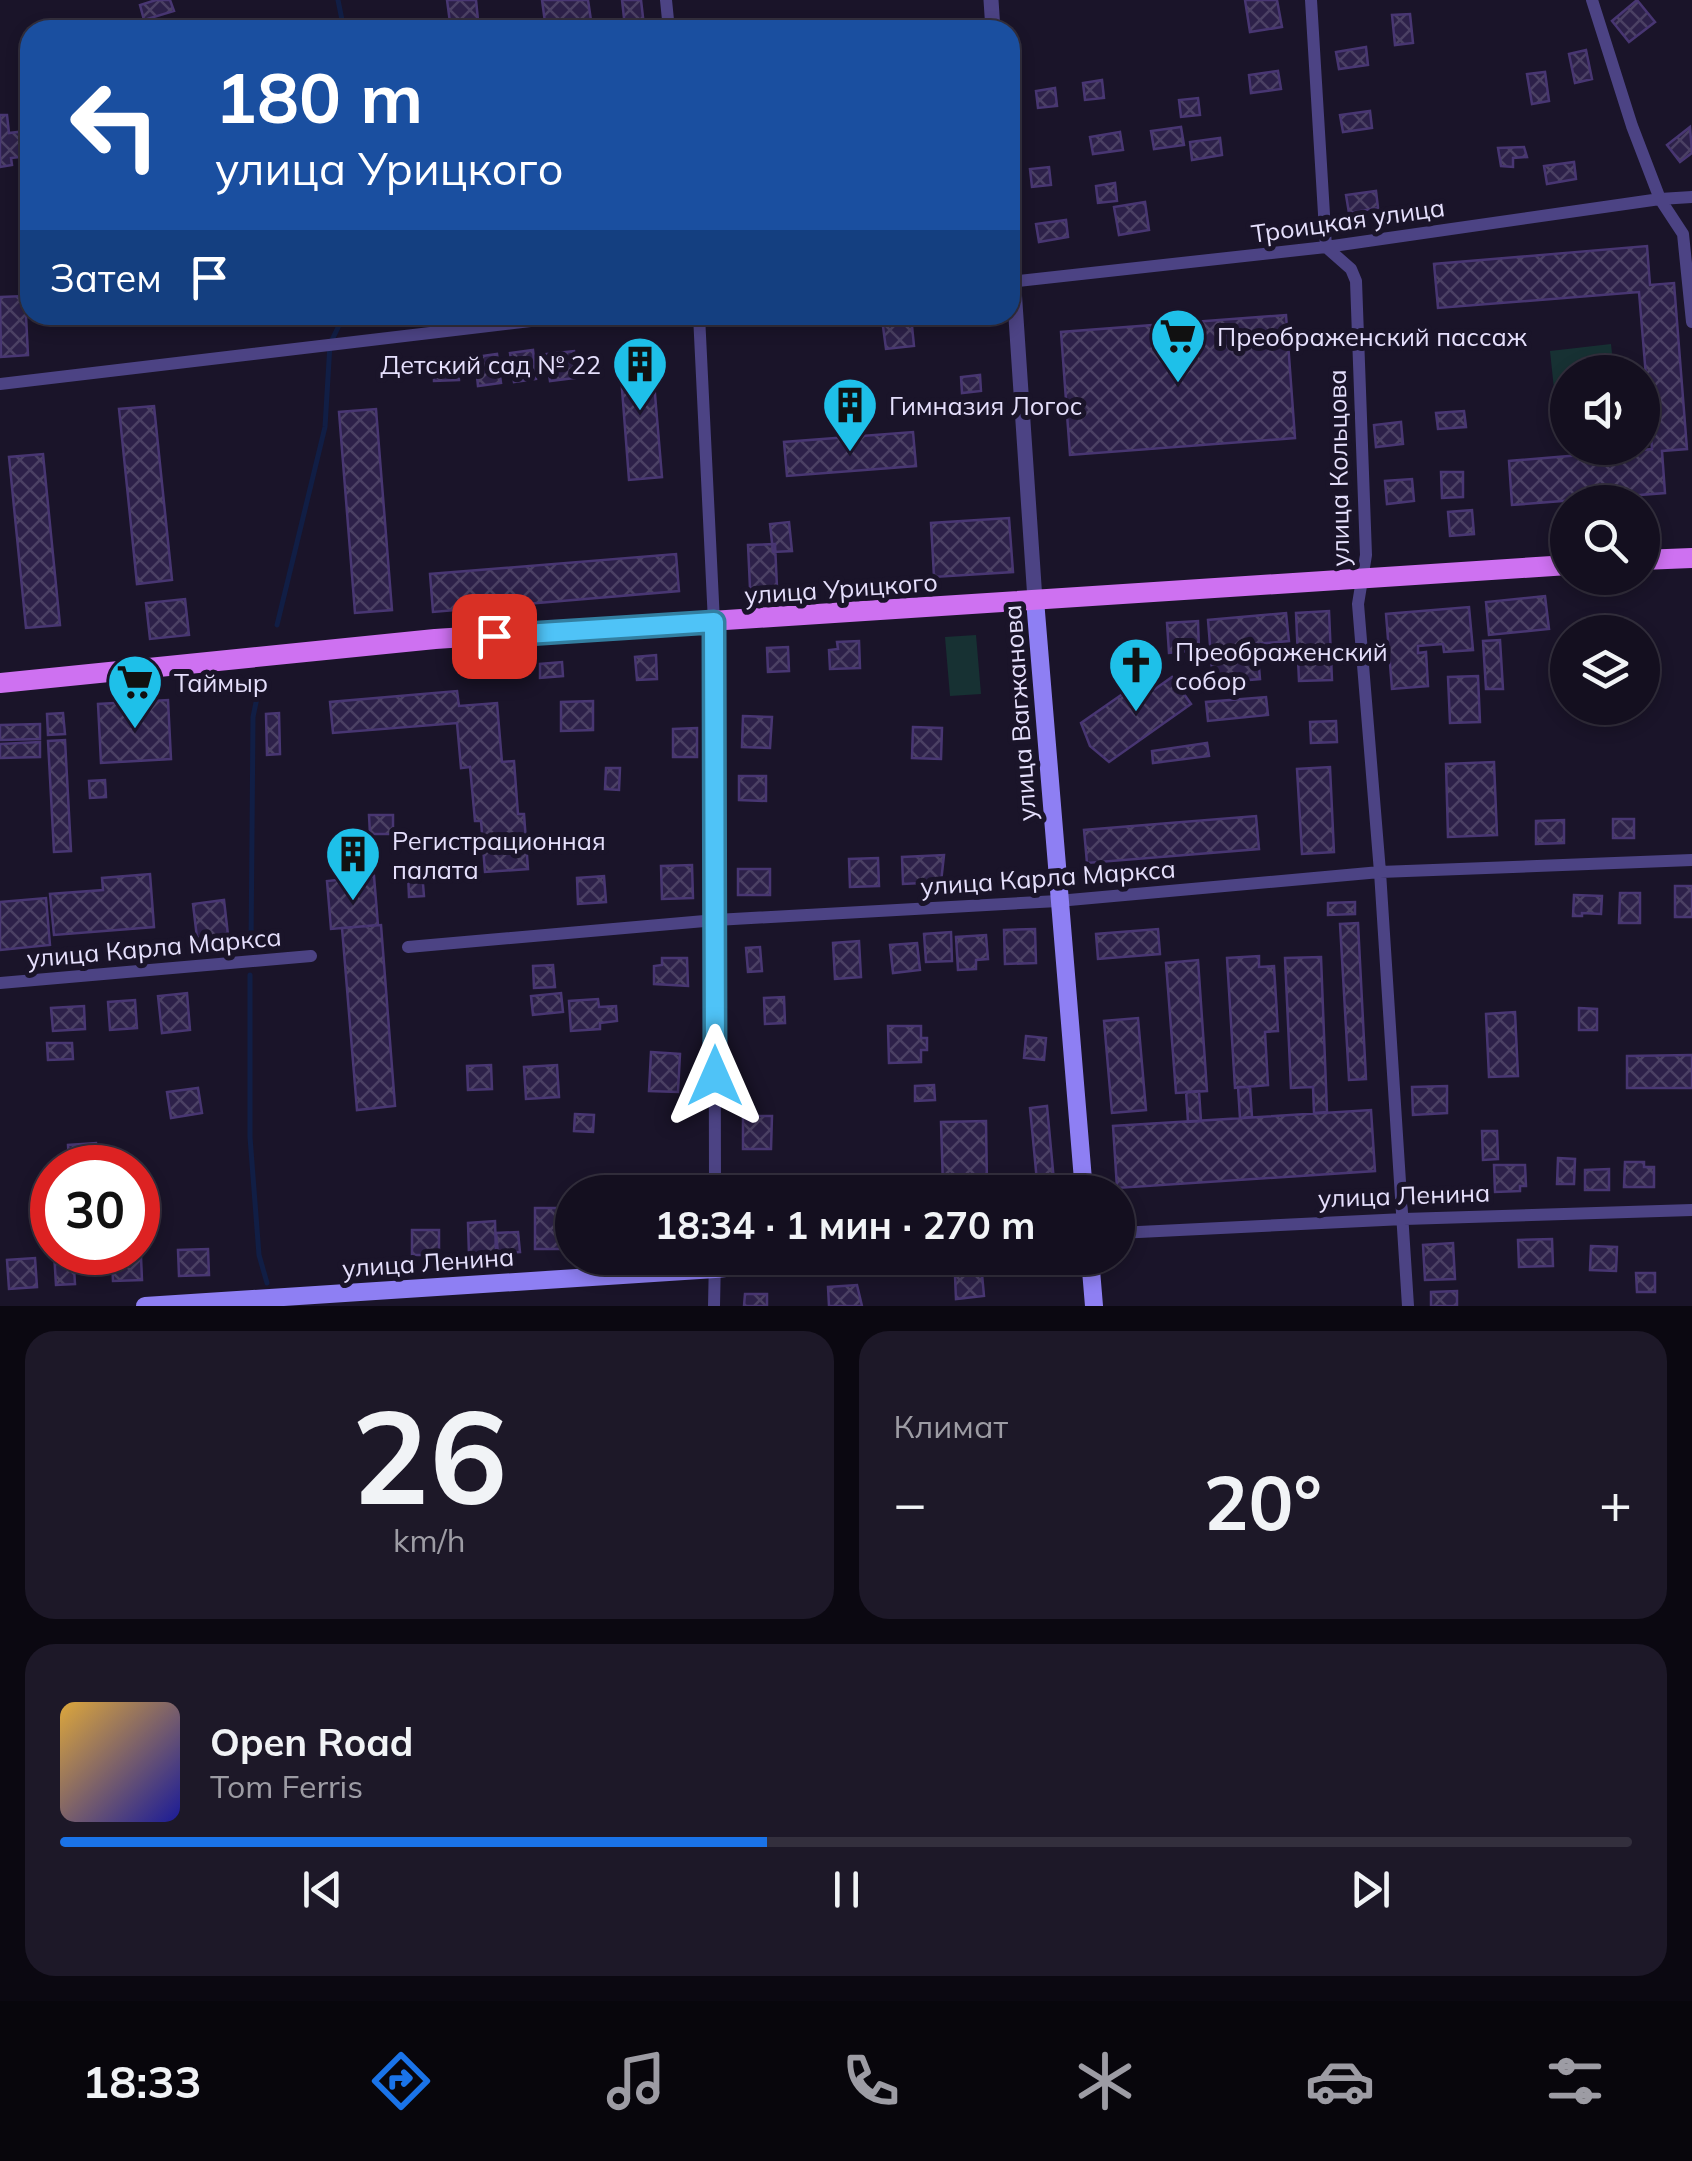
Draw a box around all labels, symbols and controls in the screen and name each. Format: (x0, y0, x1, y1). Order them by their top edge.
text: 180 m (215, 53, 423, 141)
icon: left (50, 60, 180, 190)
text: улица Урицкого (215, 140, 564, 196)
street label: Троицкая улица (1249, 191, 1447, 249)
icon: arrive (182, 250, 237, 305)
text: Затем (50, 254, 162, 302)
supermarket icon: Преображенский пассаж (1148, 306, 1208, 385)
place label: Преображенский пассаж (1217, 321, 1528, 352)
building icon: Детский сад № 22 (610, 334, 670, 413)
place label: Детский сад № 22 (380, 349, 601, 380)
map controls (1550, 355, 1660, 725)
button: sound (1550, 355, 1660, 465)
street label: улица Кольцова (1321, 369, 1355, 567)
building icon: Гимназия Логос (820, 375, 880, 454)
place label: Гимназия Логос (889, 390, 1082, 421)
button: search (1550, 485, 1660, 595)
street label: улица Урицкого (743, 566, 939, 610)
pin (452, 594, 537, 679)
street label: улица Вагжанова (996, 604, 1042, 822)
icon: arrive (467, 609, 522, 664)
button: layers (1550, 615, 1660, 725)
church icon: Преображенский собор (1106, 635, 1166, 714)
place label: Преображенский собор (1175, 636, 1388, 696)
supermarket icon: Таймыр (105, 652, 165, 731)
place label: Таймыр (174, 667, 268, 698)
building icon: Регистрационная палата (323, 824, 383, 903)
place label: Регистрационная палата (392, 825, 606, 885)
street label: улица Карла Маркса (919, 853, 1177, 901)
street label: улица Карла Маркса (25, 920, 283, 974)
position arrow (663, 1024, 767, 1128)
speed limit sign: 30 (30, 1145, 160, 1275)
street label: улица Ленина (1317, 1177, 1491, 1213)
text: 18:34 · 1 мин · 270 m (655, 1201, 1035, 1249)
street label: улица Ленина (341, 1241, 515, 1283)
text: 26 (351, 1373, 507, 1537)
text: Климат (894, 1406, 1008, 1446)
text: 20° (1204, 1455, 1322, 1549)
text: − (894, 1468, 927, 1537)
text: + (1599, 1468, 1632, 1537)
text: km/h (393, 1520, 465, 1560)
text: Open Road (210, 1718, 413, 1766)
text: Tom Ferris (210, 1766, 363, 1806)
icon: previous (295, 1862, 350, 1917)
icon: pause (819, 1862, 874, 1917)
icon: next (1343, 1862, 1398, 1917)
icon: directions (366, 2046, 436, 2116)
icon: music (601, 2046, 671, 2116)
icon: phone (836, 2046, 906, 2116)
icon: climate (1070, 2046, 1140, 2116)
icon: car (1305, 2046, 1375, 2116)
icon: filters (1540, 2046, 1610, 2116)
text: 18:33 (82, 2053, 202, 2109)

